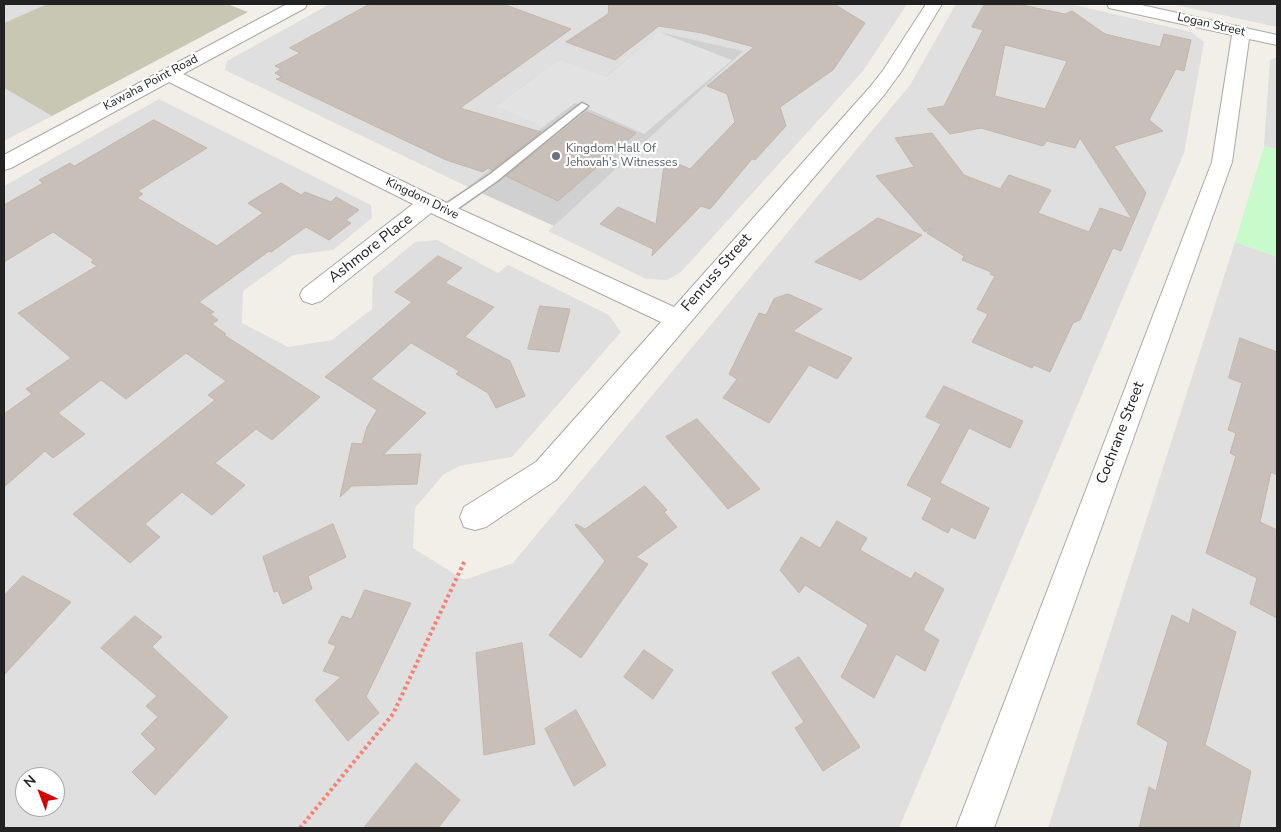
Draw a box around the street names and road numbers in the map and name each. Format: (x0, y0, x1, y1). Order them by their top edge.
street label: Logan Street (1176, 10, 1246, 40)
street label: Kawaha Point Road (101, 52, 201, 114)
street label: Kingdom Drive (383, 175, 461, 223)
street label: Ashmore Place (325, 211, 417, 287)
street label: Fenruss Street (678, 230, 756, 316)
street label: Cochrane Street (1093, 379, 1149, 487)

